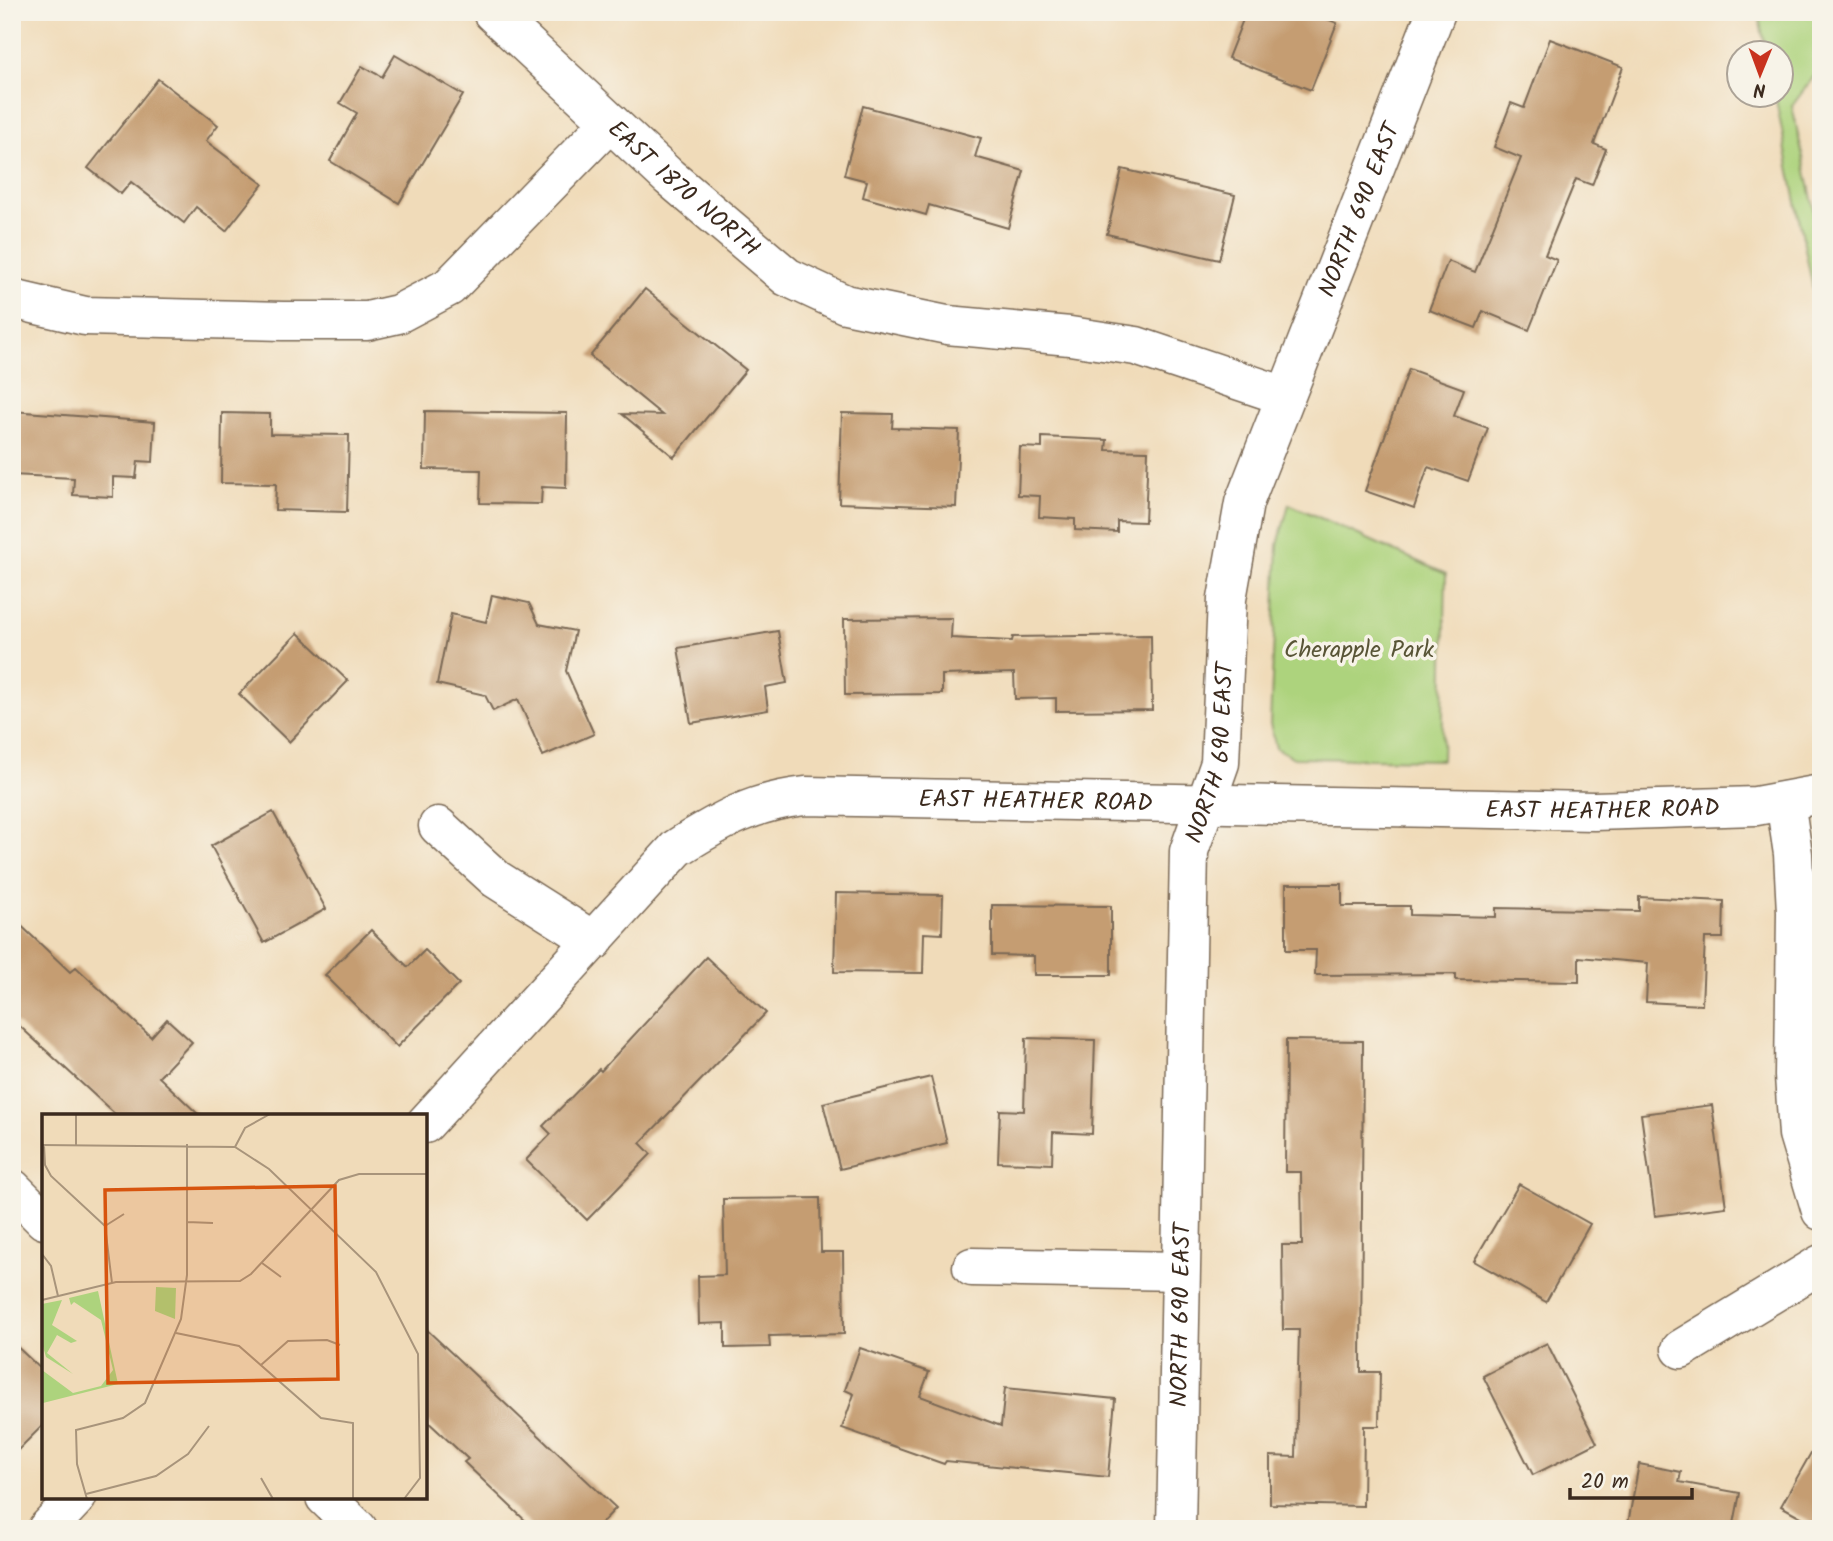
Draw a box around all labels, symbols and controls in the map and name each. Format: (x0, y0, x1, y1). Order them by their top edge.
north arrow (1724, 38, 1794, 108)
text: N (1753, 74, 1766, 104)
street label: EAST 1870 NORTH (598, 111, 769, 268)
street label: NORTH 690 EAST (1308, 115, 1413, 303)
park label: Cherapple Park (1284, 631, 1435, 670)
street label: NORTH 690 EAST (1175, 659, 1245, 849)
street label: EAST HEATHER ROAD (918, 780, 1153, 824)
street label: EAST HEATHER ROAD (1485, 789, 1720, 832)
inset map (42, 1114, 427, 1499)
street label: NORTH 690 EAST (1160, 1220, 1203, 1408)
scale bar (1570, 1457, 1693, 1501)
text: 20 m (1581, 1466, 1629, 1499)

